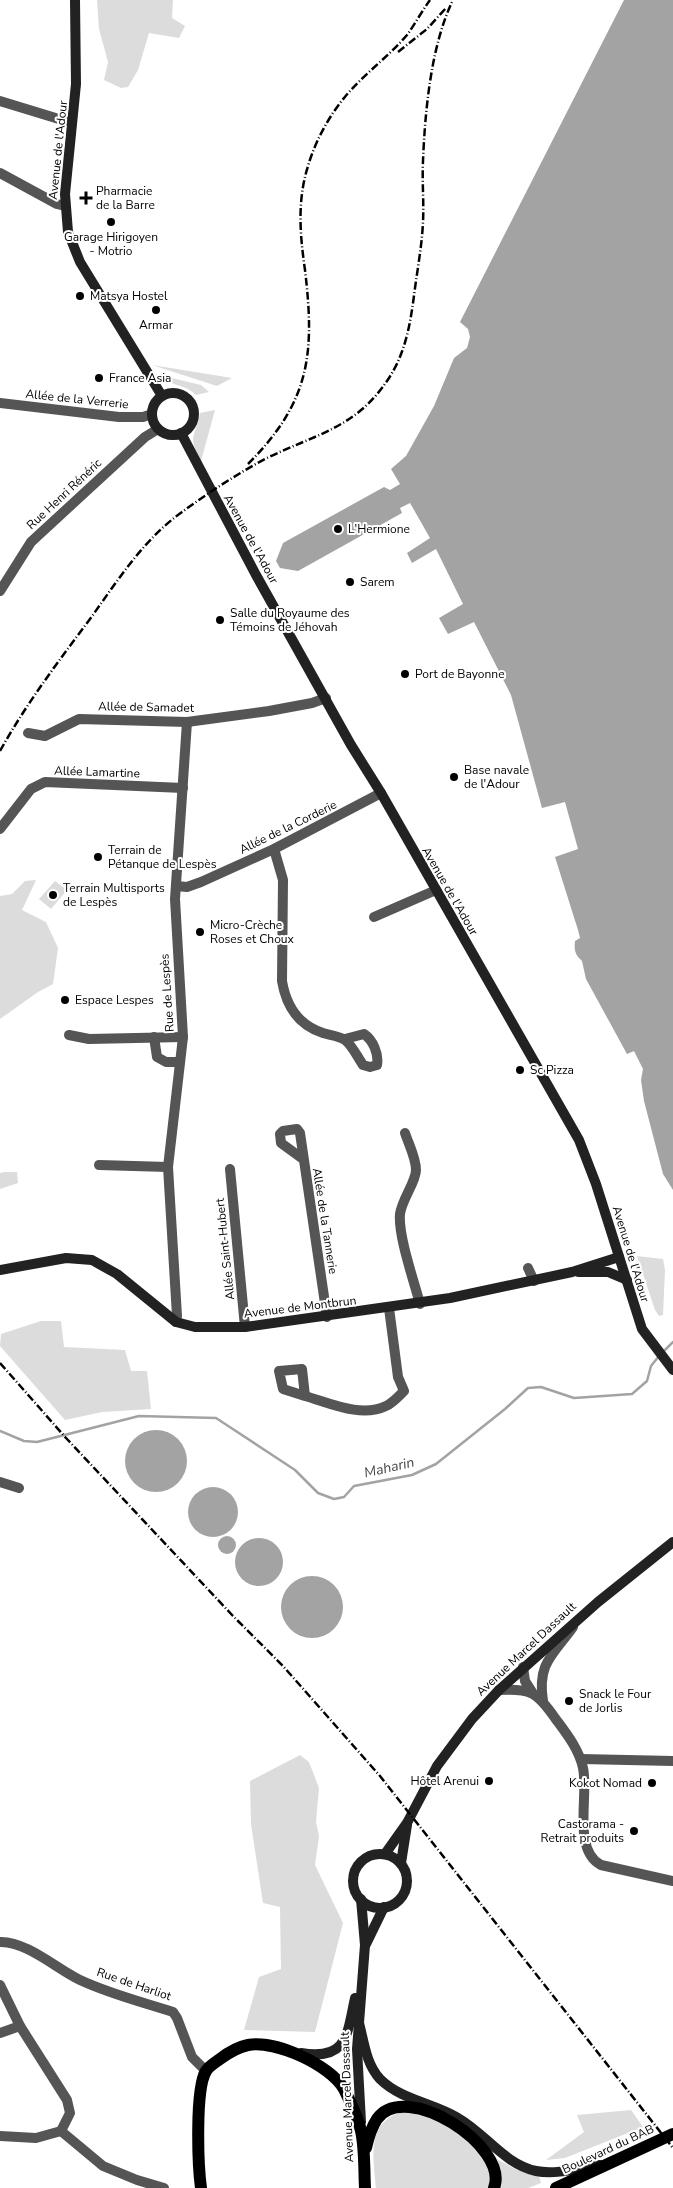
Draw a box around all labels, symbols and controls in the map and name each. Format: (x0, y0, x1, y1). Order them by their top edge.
street label: Avenue de l'Adour (45, 99, 71, 200)
place label: Pharmacie de la Barre (96, 183, 155, 213)
marker: Pharmacie de la Barre (80, 192, 92, 204)
marker: Garage Hirigoyen - Motrio (105, 216, 117, 228)
place label: Garage Hirigoyen - Motrio (64, 229, 158, 259)
place label: Matsya Hostel (90, 288, 168, 304)
marker: Matsya Hostel (74, 290, 86, 302)
marker: Armar (150, 304, 162, 316)
place label: Armar (139, 317, 174, 333)
place label: France Asia (109, 370, 171, 386)
marker: France Asia (93, 372, 105, 384)
street label: Allée de la Verrerie (25, 386, 129, 412)
street label: Rue Henri Rénéric (23, 455, 105, 533)
street label: Avenue de l'Adour (220, 492, 282, 587)
place label: L'Hermione (348, 521, 410, 537)
marker: L'Hermione (332, 523, 344, 535)
place label: Sarem (360, 574, 395, 590)
marker: Sarem (344, 576, 356, 588)
place label: Salle du Royaume des Témoins de Jéhovah (230, 605, 350, 635)
marker: Salle du Royaume des Témoins de Jéhovah (214, 614, 226, 626)
place label: Port de Bayonne (415, 666, 505, 682)
marker: Port de Bayonne (399, 668, 411, 680)
street label: Allée de Samadet (98, 698, 195, 716)
place label: Base navale de l'Adour (464, 762, 529, 792)
street label: Allée Lamartine (54, 763, 140, 781)
marker: Base navale de l'Adour (448, 771, 460, 783)
street label: Allée de la Corderie (237, 796, 339, 858)
place label: Terrain de Pétanque de Lespès (108, 842, 217, 872)
street label: Avenue de l'Adour (418, 844, 482, 939)
marker: Terrain de Pétanque de Lespès (92, 851, 104, 863)
place label: Terrain Multisports de Lespès (63, 880, 165, 910)
marker: Terrain Multisports de Lespès (47, 889, 59, 901)
place label: Micro-Crèche Roses et Choux (210, 917, 295, 947)
marker: Micro-Crèche Roses et Choux (194, 926, 206, 938)
street label: Rue de Lespès (156, 953, 178, 1033)
place label: Espace Lespes (75, 992, 154, 1008)
marker: Espace Lespes (59, 994, 71, 1006)
place label: Sc Pizza (530, 1062, 574, 1078)
marker: Sc Pizza (514, 1064, 526, 1076)
street label: Allée de la Tannerie (309, 1167, 341, 1275)
street label: Allée Saint-Hubert (212, 1197, 238, 1301)
street label: Avenue de l'Adour (609, 1204, 653, 1305)
street label: Avenue de Montbrun (243, 1292, 357, 1322)
water label: Maharin (362, 1452, 416, 1482)
street label: Avenue Marcel Dassault (473, 1598, 580, 1699)
place label: Snack le Four de Jorlis (579, 1686, 652, 1716)
marker: Snack le Four de Jorlis (563, 1695, 575, 1707)
place label: Hôtel Arenui (410, 1773, 479, 1789)
marker: Hôtel Arenui (483, 1775, 495, 1787)
place label: Kokot Nomad (569, 1775, 642, 1791)
marker: Kokot Nomad (646, 1777, 658, 1789)
place label: Castorama - Retrait produits (540, 1816, 624, 1846)
marker: Castorama - Retrait produits (628, 1825, 640, 1837)
street label: Rue de Harliot (95, 1964, 174, 2004)
street label: Avenue Marcel Dassault (337, 2031, 357, 2163)
street label: Boulevard du BAB (559, 2121, 657, 2177)

